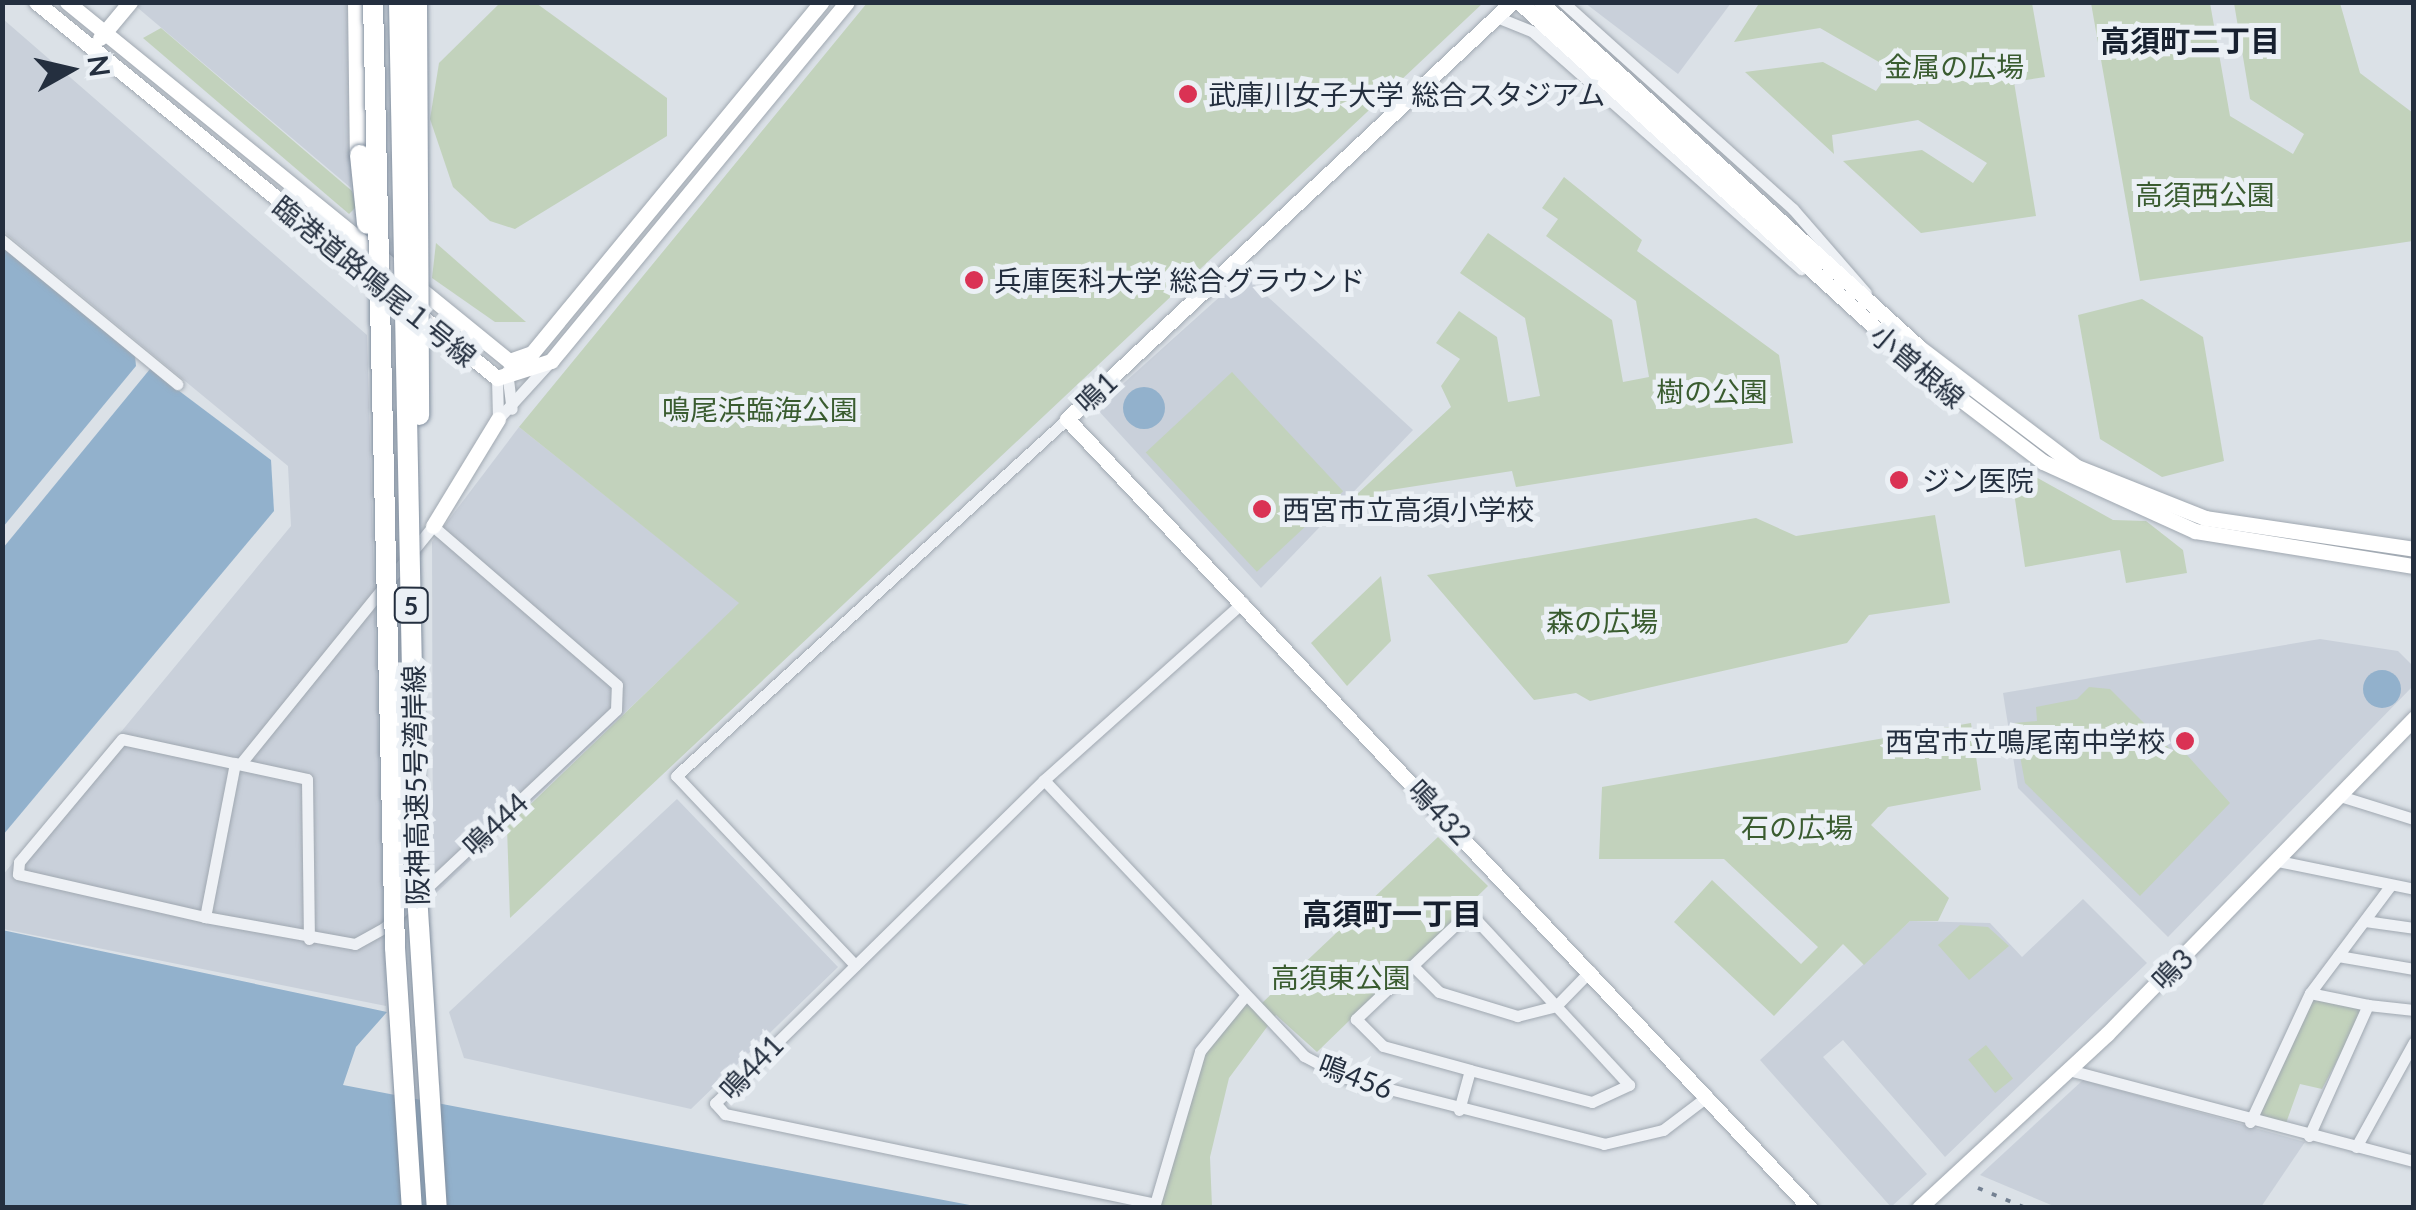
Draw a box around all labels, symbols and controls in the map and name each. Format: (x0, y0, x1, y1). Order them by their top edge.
north arrow (20, 20, 120, 120)
district label: 高須町二丁目 (2100, 22, 2280, 58)
park label: 金属の広場 (1884, 49, 2024, 83)
text: N (81, 53, 118, 79)
place label: 武庫川女子大学 総合スタジアム (1208, 77, 1607, 111)
marker: 武庫川女子大学 総合スタジアム (1177, 83, 1199, 105)
park label: 高須西公園 (2135, 177, 2275, 211)
street label: 臨港道路鳴尾１号線 (267, 189, 483, 373)
place label: 兵庫医科大学 総合グラウンド (994, 263, 1365, 297)
marker: 兵庫医科大学 総合グラウンド (963, 269, 985, 291)
street label: 小曽根線 (1864, 317, 1972, 415)
street label: 鳴1 (1068, 365, 1124, 419)
park label: 樹の公園 (1656, 374, 1768, 408)
park label: 鳴尾浜臨海公園 (662, 392, 858, 426)
place label: ジン医院 (1922, 463, 2034, 497)
marker: ジン医院 (1886, 467, 1912, 493)
place label: 西宮市立高須小学校 (1282, 492, 1534, 526)
marker: 西宮市立高須小学校 (1251, 498, 1273, 520)
road number: 5 (394, 585, 428, 625)
park label: 森の広場 (1546, 604, 1658, 638)
street label: 阪神高速5号湾岸線 (396, 665, 434, 905)
place label: 西宮市立鳴尾南中学校 (1885, 724, 2165, 758)
marker: 西宮市立鳴尾南中学校 (2174, 730, 2196, 752)
street label: 鳴432 (1402, 772, 1478, 852)
street label: 鳴444 (455, 786, 535, 862)
park label: 石の広場 (1741, 810, 1853, 844)
district label: 高須町一丁目 (1302, 895, 1482, 931)
street label: 鳴3 (2144, 941, 2200, 997)
park label: 高須東公園 (1271, 960, 1411, 994)
street label: 鳴441 (712, 1028, 790, 1106)
street label: 鳴456 (1314, 1047, 1398, 1105)

